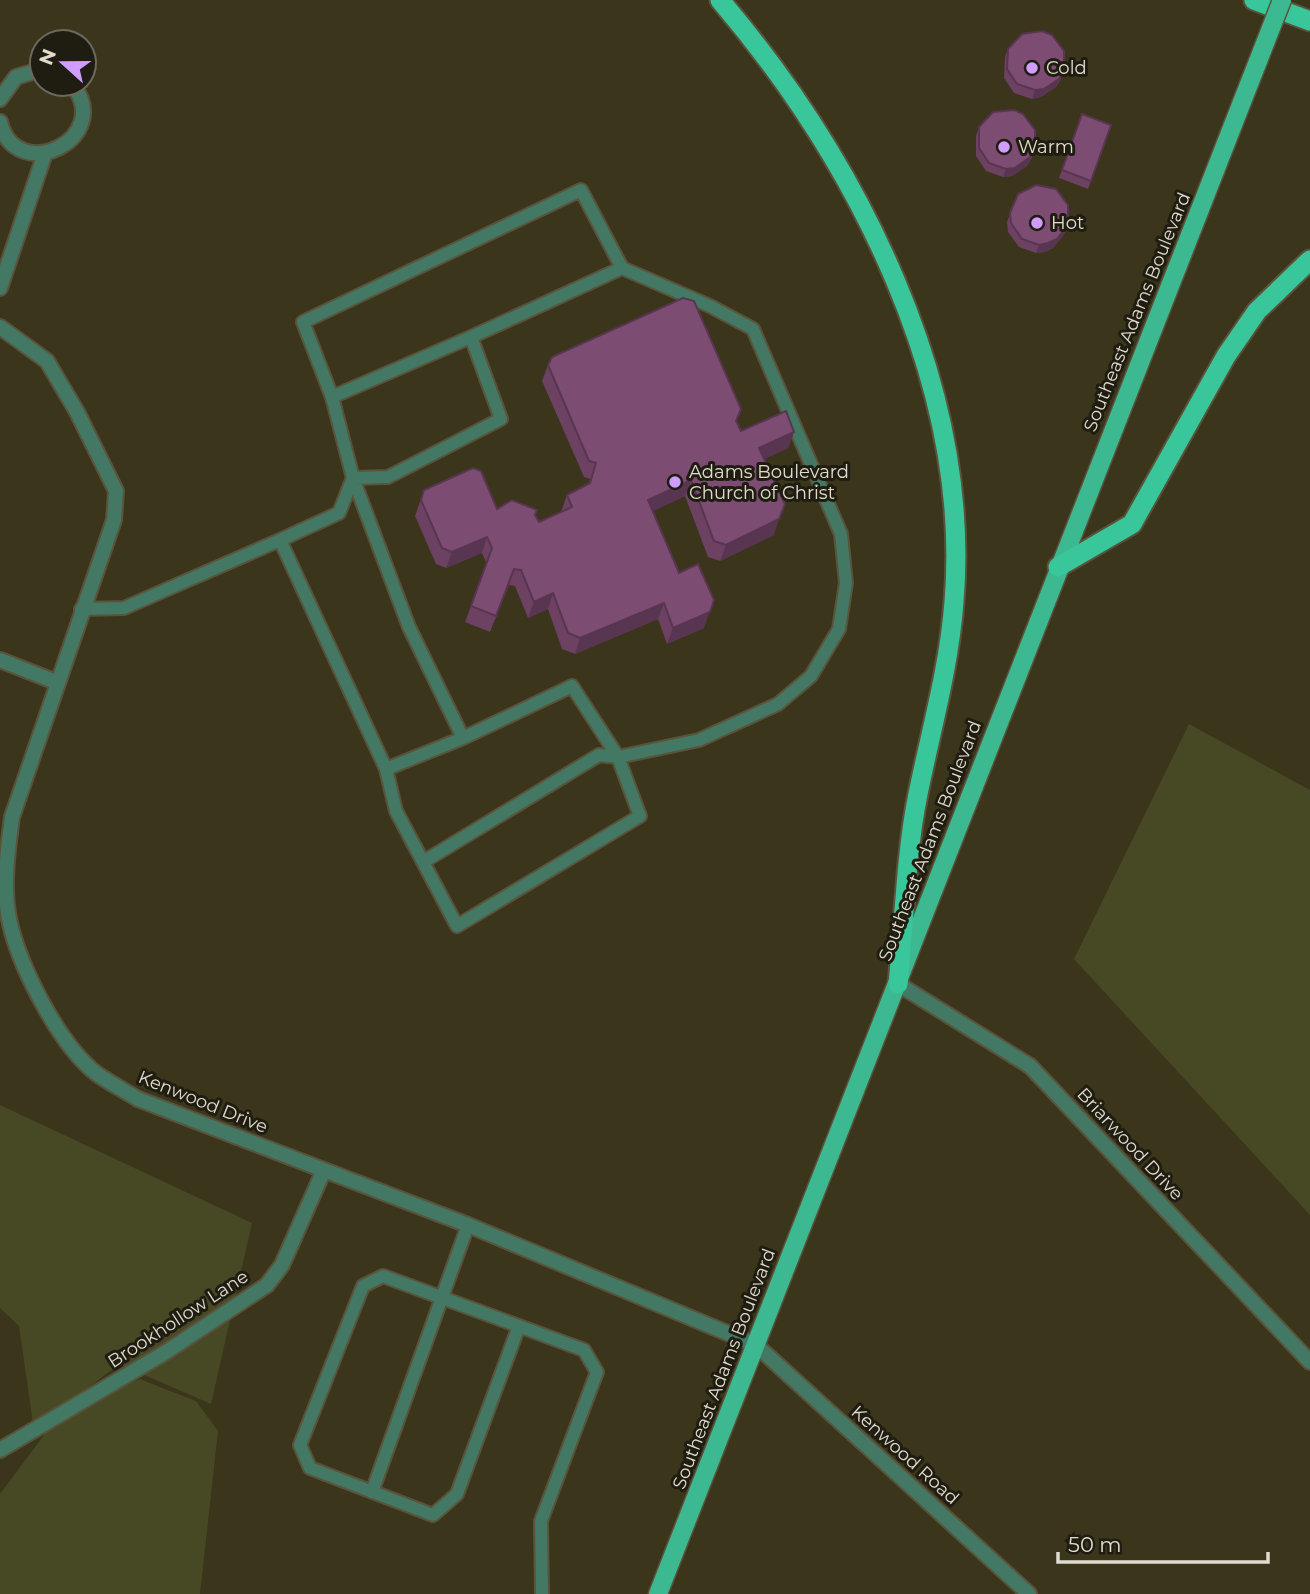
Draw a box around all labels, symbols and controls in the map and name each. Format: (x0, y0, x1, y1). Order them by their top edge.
north arrow (28, 28, 98, 98)
text: N (34, 46, 61, 68)
place label: Cold (1046, 57, 1087, 79)
marker: Cold (1024, 60, 1040, 76)
place label: Warm (1018, 136, 1074, 158)
marker: Warm (996, 139, 1012, 155)
street label: Southeast Adams Boulevard (1079, 189, 1195, 435)
place label: Hot (1051, 212, 1084, 234)
marker: Hot (1029, 215, 1045, 231)
place label: Adams Boulevard Church of Christ (689, 461, 849, 504)
marker: Adams Boulevard Church of Christ (667, 474, 683, 490)
street label: Southeast Adams Boulevard (874, 718, 986, 964)
street label: Kenwood Drive (135, 1066, 271, 1138)
street label: Briarwood Drive (1072, 1083, 1188, 1205)
street label: Southeast Adams Boulevard (668, 1246, 780, 1492)
street label: Brookhollow Lane (104, 1265, 252, 1373)
street label: Kenwood Road (847, 1401, 963, 1509)
scale bar (1058, 1520, 1268, 1564)
text: 50 m (1068, 1532, 1122, 1557)

